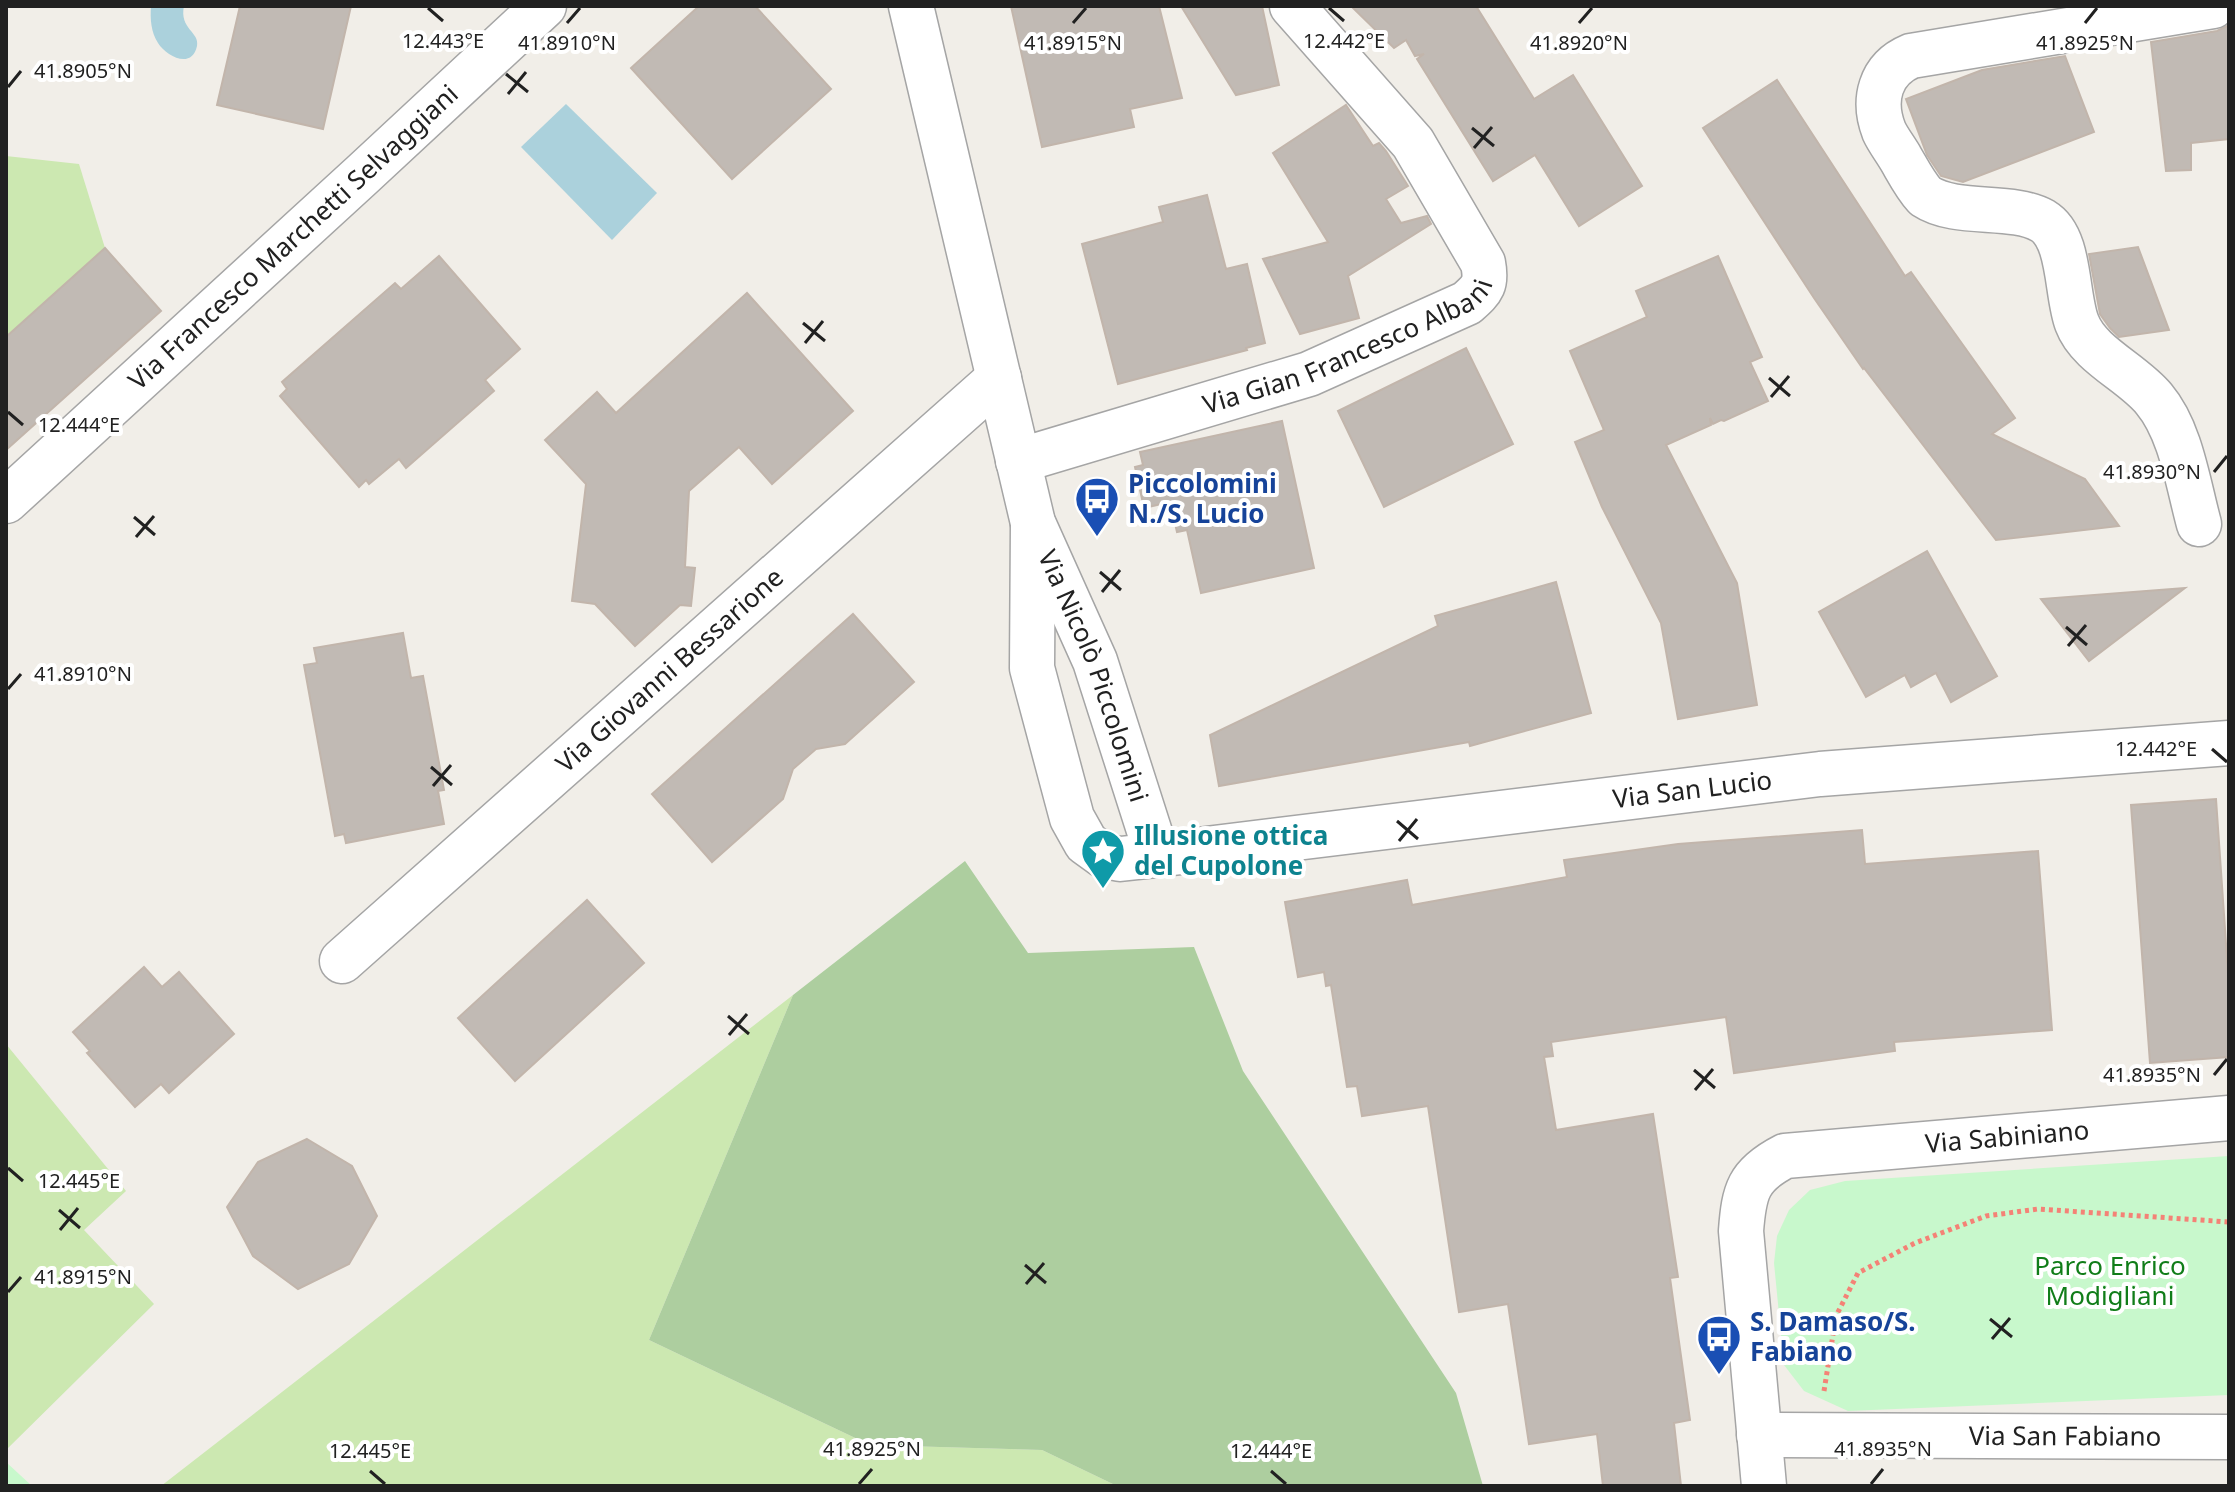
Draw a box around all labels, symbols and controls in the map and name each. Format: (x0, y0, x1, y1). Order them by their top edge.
text: 12.443°E (402, 27, 484, 54)
text: 12.442°E (1303, 27, 1385, 54)
text: 41.8910°N (518, 29, 616, 56)
text: 41.8915°N (1024, 29, 1122, 56)
text: 41.8920°N (1530, 29, 1628, 56)
text: 41.8925°N (2036, 29, 2134, 56)
text: 41.8905°N (34, 57, 132, 84)
street label: Via Francesco Marchetti Selvaggiani (120, 76, 465, 397)
street label: Via Gian Francesco Albani (1198, 274, 1501, 422)
text: 12.444°E (38, 411, 120, 438)
text: 41.8930°N (2103, 458, 2201, 485)
place label: Piccolomini N./S. Lucio (1128, 465, 1277, 531)
bus stop icon: Piccolomini N./S. Lucio (1073, 475, 1121, 538)
street label: Via Nicolò Piccolomini (1030, 544, 1158, 806)
street label: Via Giovanni Bessarione (547, 559, 791, 780)
text: 41.8910°N (34, 660, 132, 687)
text: 12.442°E (2115, 735, 2197, 762)
street label: Via San Lucio (1611, 761, 1774, 816)
place label: Illusione ottica del Cupolone (1134, 817, 1328, 883)
place icon: Illusione ottica del Cupolone (1079, 827, 1127, 890)
text: 41.8935°N (2103, 1061, 2201, 1088)
street label: Via Sabiniano (1924, 1111, 2091, 1161)
text: 12.445°E (38, 1167, 120, 1194)
park label: Parco Enrico Modigliani (2034, 1247, 2186, 1313)
text: 41.8915°N (34, 1263, 132, 1290)
place label: S. Damaso/S. Fabiano (1750, 1303, 1916, 1369)
bus stop icon: S. Damaso/S. Fabiano (1695, 1313, 1743, 1376)
street label: Via San Fabiano (1969, 1417, 2161, 1454)
text: 41.8925°N (823, 1435, 921, 1462)
text: 41.8935°N (1834, 1435, 1932, 1462)
text: 12.445°E (329, 1437, 411, 1464)
text: 12.444°E (1230, 1437, 1312, 1464)

